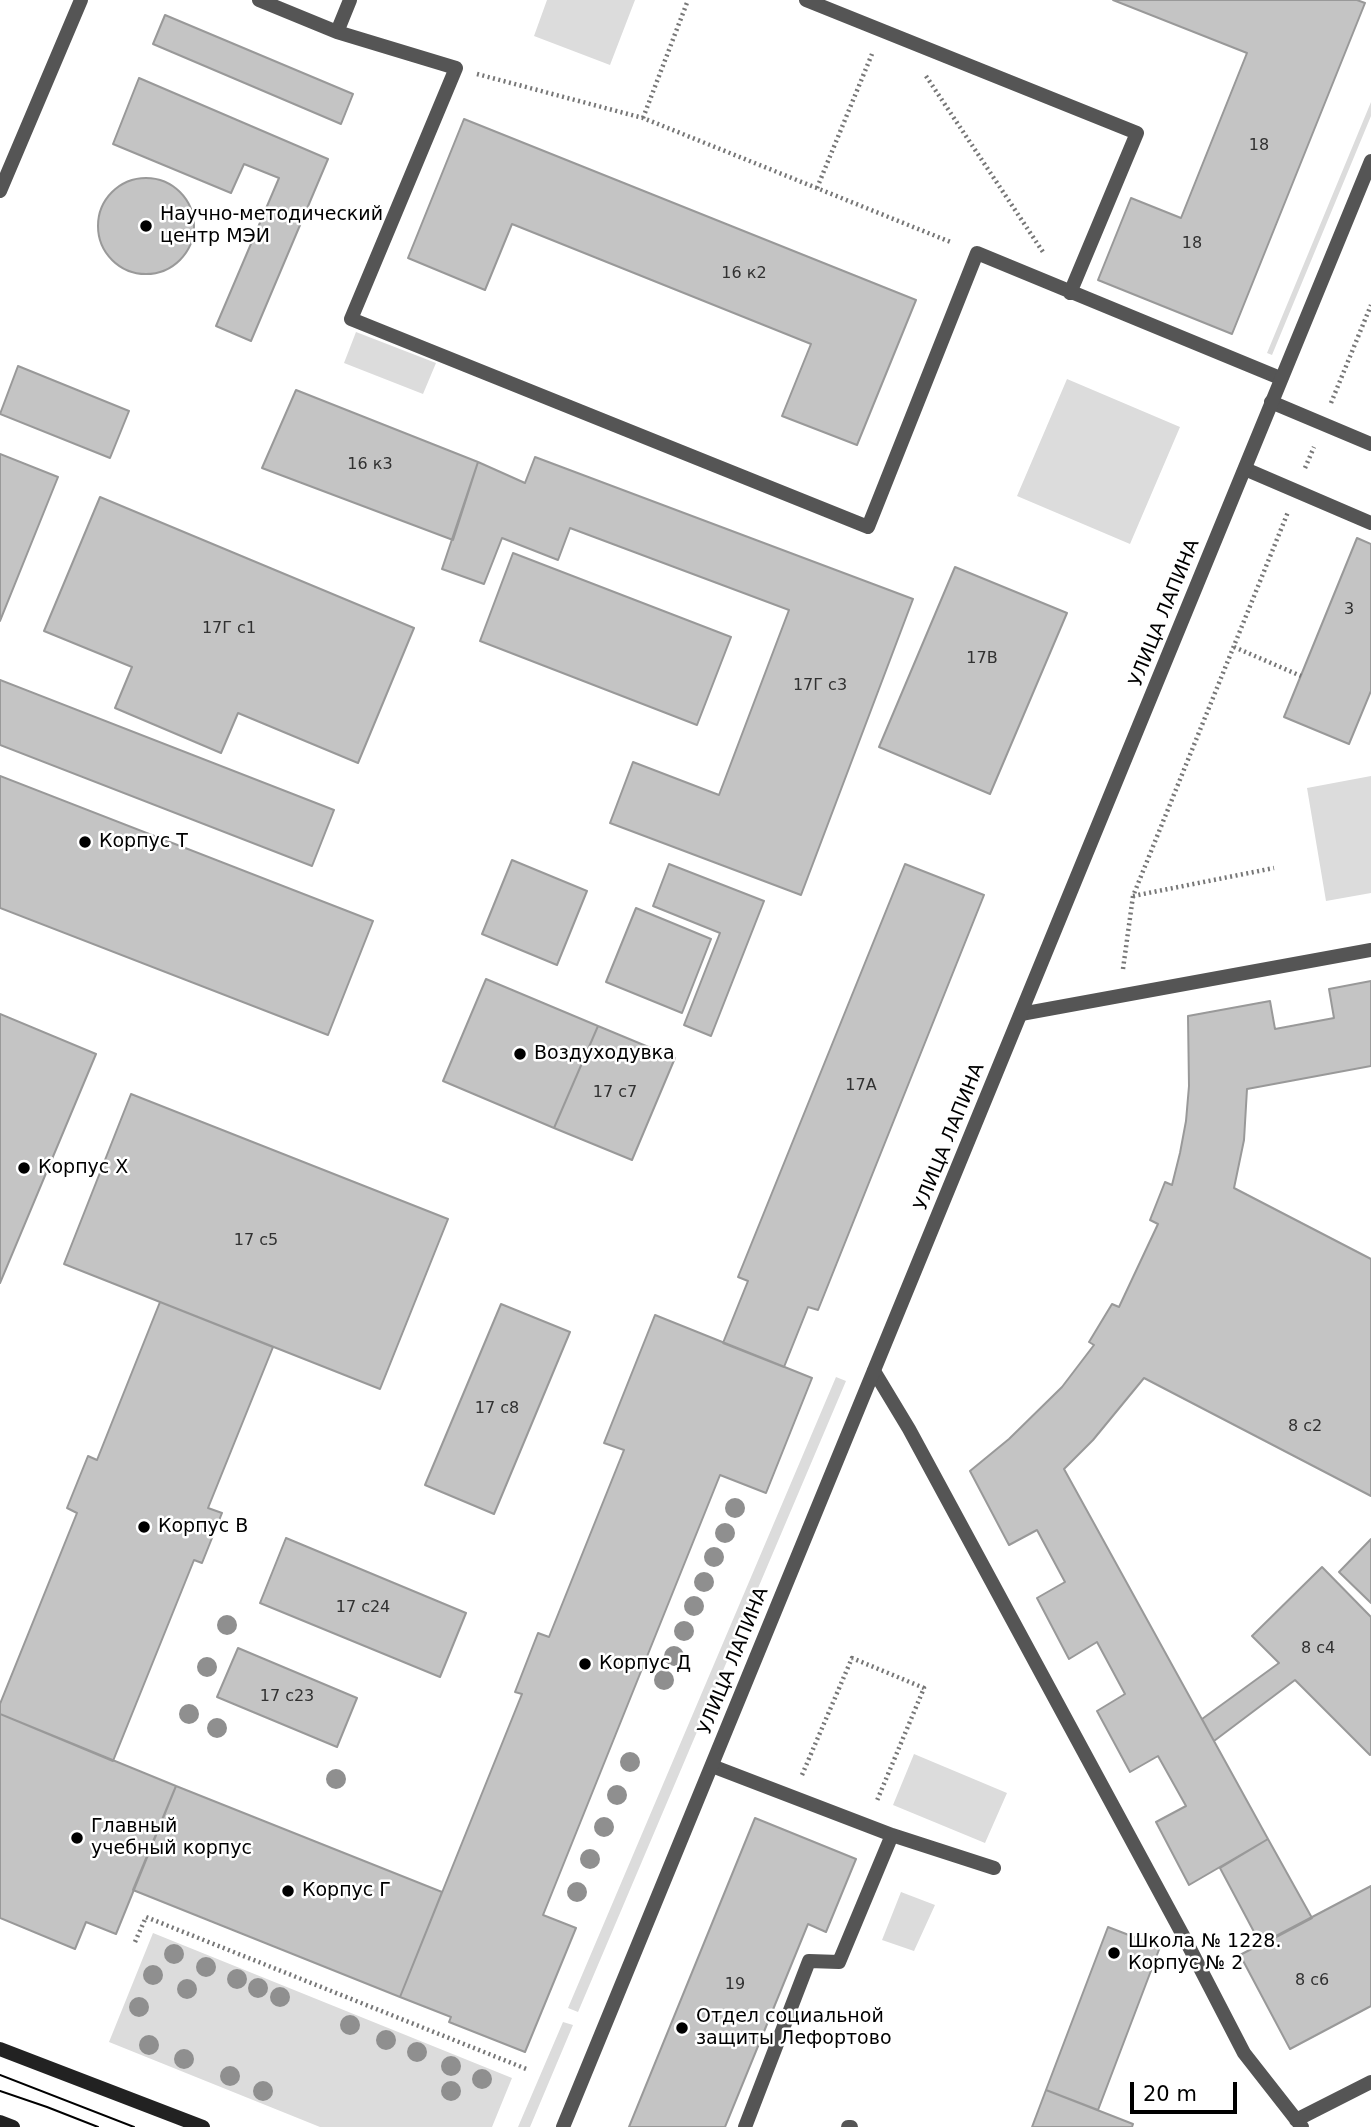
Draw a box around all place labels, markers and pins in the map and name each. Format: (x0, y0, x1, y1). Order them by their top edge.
place label: Научно-методический центр МЭИ (160, 204, 383, 248)
marker: Научно-методический центр МЭИ (138, 218, 154, 234)
place label: Корпус Т (99, 831, 188, 853)
marker: Корпус Т (77, 834, 93, 850)
place label: Воздуходувка (534, 1043, 675, 1065)
marker: Воздуходувка (512, 1046, 528, 1062)
place label: Корпус Х (38, 1157, 128, 1179)
marker: Корпус Х (16, 1160, 32, 1176)
place label: Корпус В (158, 1516, 248, 1538)
marker: Корпус В (136, 1519, 152, 1535)
place label: Корпус Д (599, 1653, 691, 1675)
marker: Корпус Д (577, 1656, 593, 1672)
place label: Главный учебный корпус (91, 1816, 252, 1860)
marker: Главный учебный корпус (69, 1830, 85, 1846)
place label: Корпус Г (302, 1880, 391, 1902)
marker: Корпус Г (280, 1883, 296, 1899)
place label: Школа № 1228. Корпус № 2 (1128, 1931, 1281, 1975)
marker: Школа № 1228. Корпус № 2 (1106, 1945, 1122, 1961)
place label: Отдел социальной защиты Лефортово (696, 2006, 892, 2050)
marker: Отдел социальной защиты Лефортово (674, 2020, 690, 2036)

